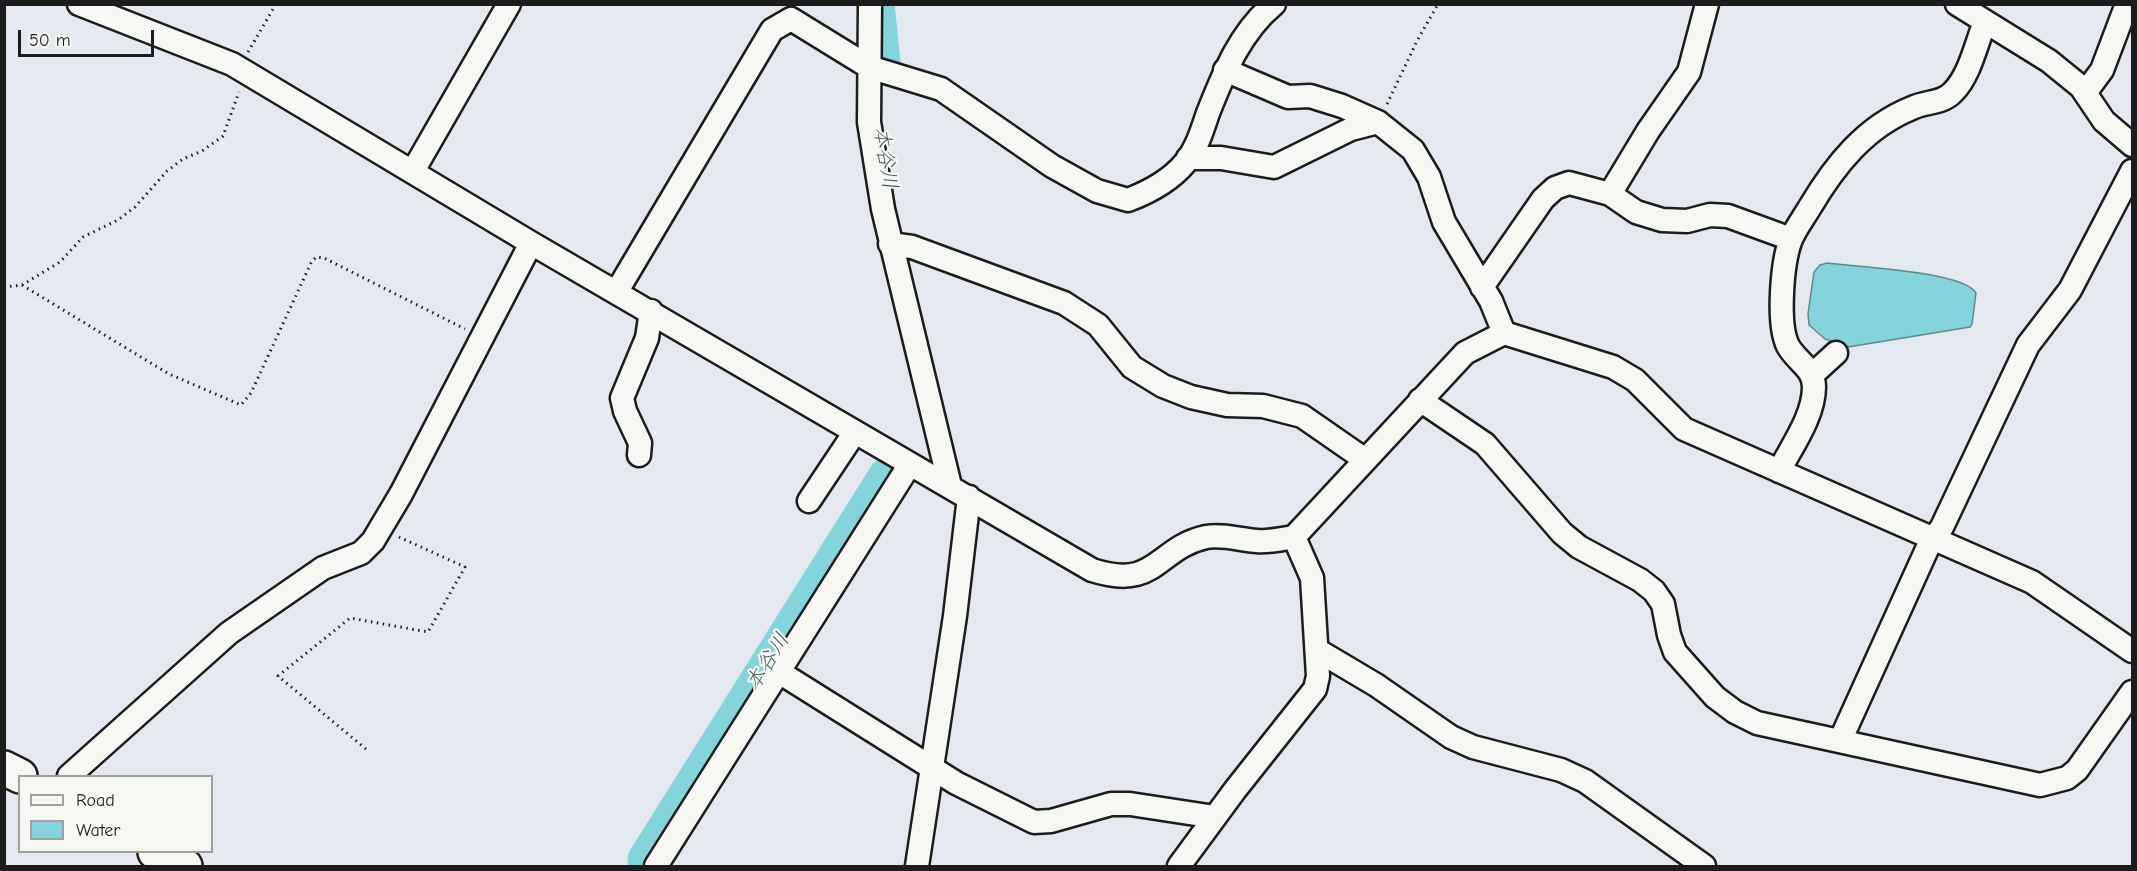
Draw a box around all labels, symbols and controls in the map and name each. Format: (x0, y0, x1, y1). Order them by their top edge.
scale bar (21, 18, 158, 56)
text: 50 m (29, 30, 71, 51)
water label: 本谷川 (868, 125, 902, 191)
water label: 本谷川 (741, 629, 795, 695)
legend (18, 775, 213, 853)
text: Road (76, 790, 115, 811)
text: Water (76, 820, 120, 841)

